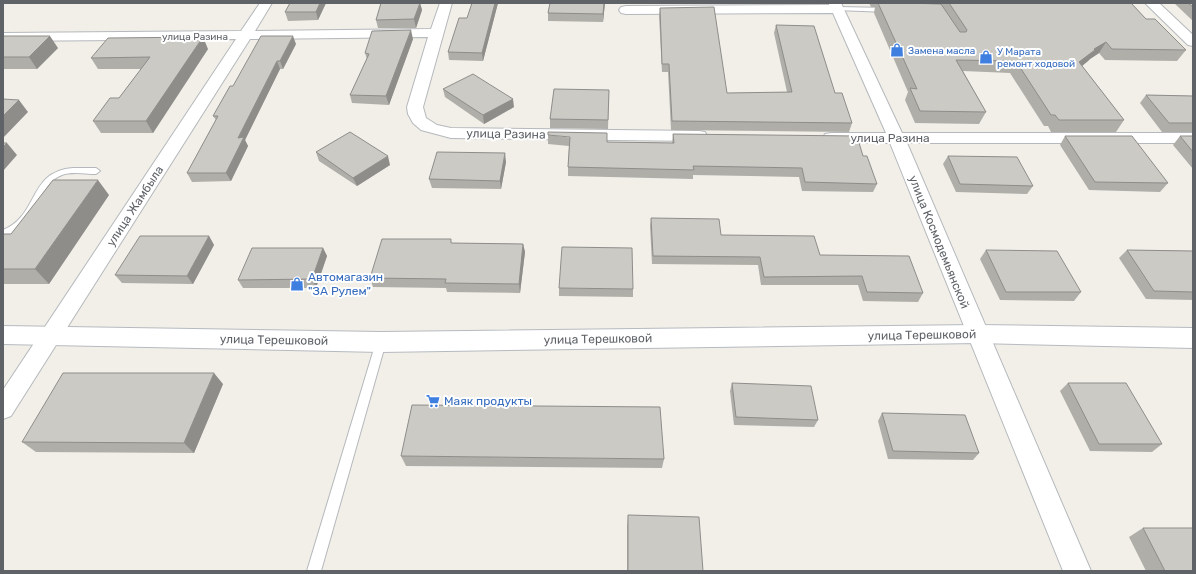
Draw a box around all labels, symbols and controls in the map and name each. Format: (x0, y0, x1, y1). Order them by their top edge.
street label: улица Разина (162, 31, 228, 43)
shop icon: Замена масла (889, 42, 905, 58)
place label: Замена масла (908, 45, 975, 57)
place label: У Марата ремонт ходовой (997, 46, 1075, 70)
shop icon: У Марата ремонт ходовой (978, 49, 994, 65)
street label: улица Разина (466, 126, 546, 142)
street label: улица Разина (850, 131, 930, 145)
street label: улица Жамбыла (104, 163, 166, 249)
street label: улица Космодемьянской (906, 173, 972, 311)
place label: Автомагазин "ЗА Рулем" (308, 270, 383, 298)
shop icon: Автомагазин "ЗА Рулем" (289, 276, 305, 292)
street label: улица Терешковой (868, 327, 976, 343)
street label: улица Терешковой (544, 331, 652, 347)
street label: улица Терешковой (220, 332, 328, 348)
supermarket icon: Маяк продукты (425, 393, 441, 409)
place label: Маяк продукты (444, 394, 532, 408)

